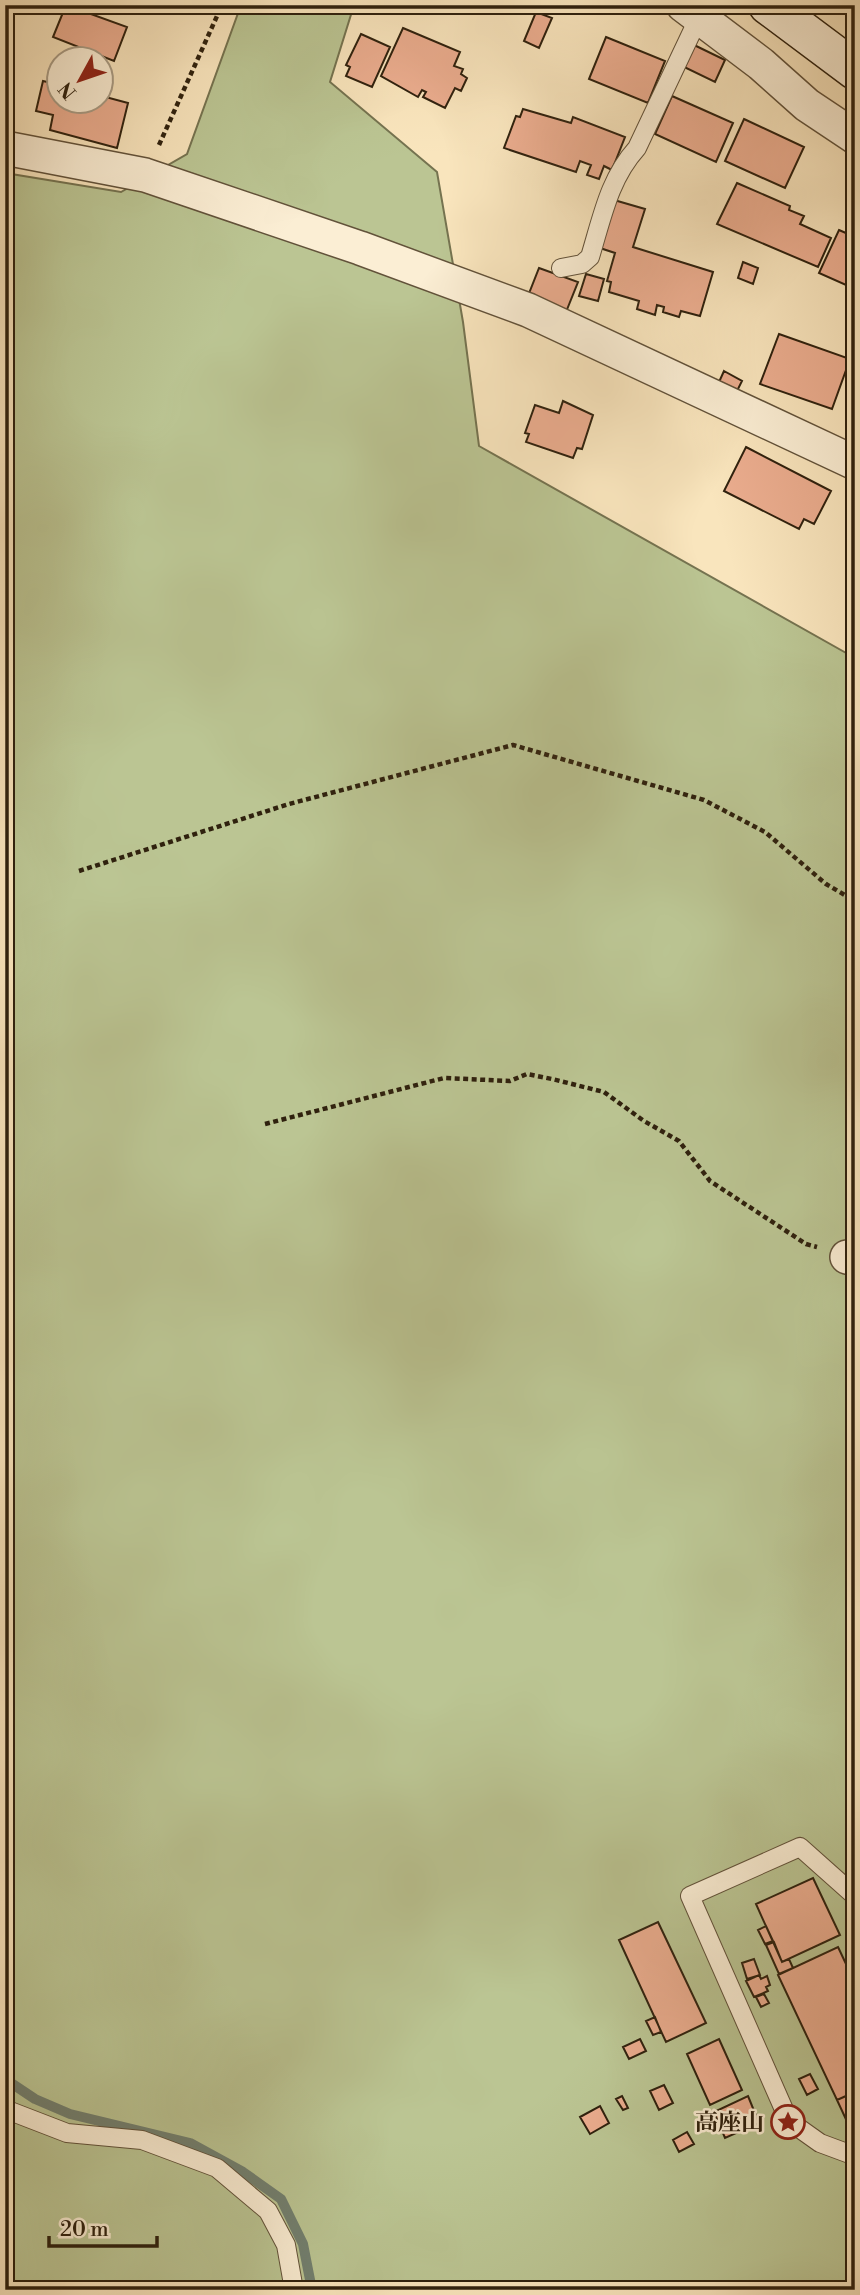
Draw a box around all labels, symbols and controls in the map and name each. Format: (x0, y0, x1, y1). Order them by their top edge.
north arrow (46, 46, 116, 116)
text: N (54, 77, 82, 104)
place icon: 高座山 (769, 2103, 807, 2141)
place label: 高座山 (695, 2109, 764, 2137)
scale bar (49, 2204, 158, 2248)
text: 20 m (60, 2217, 109, 2243)

